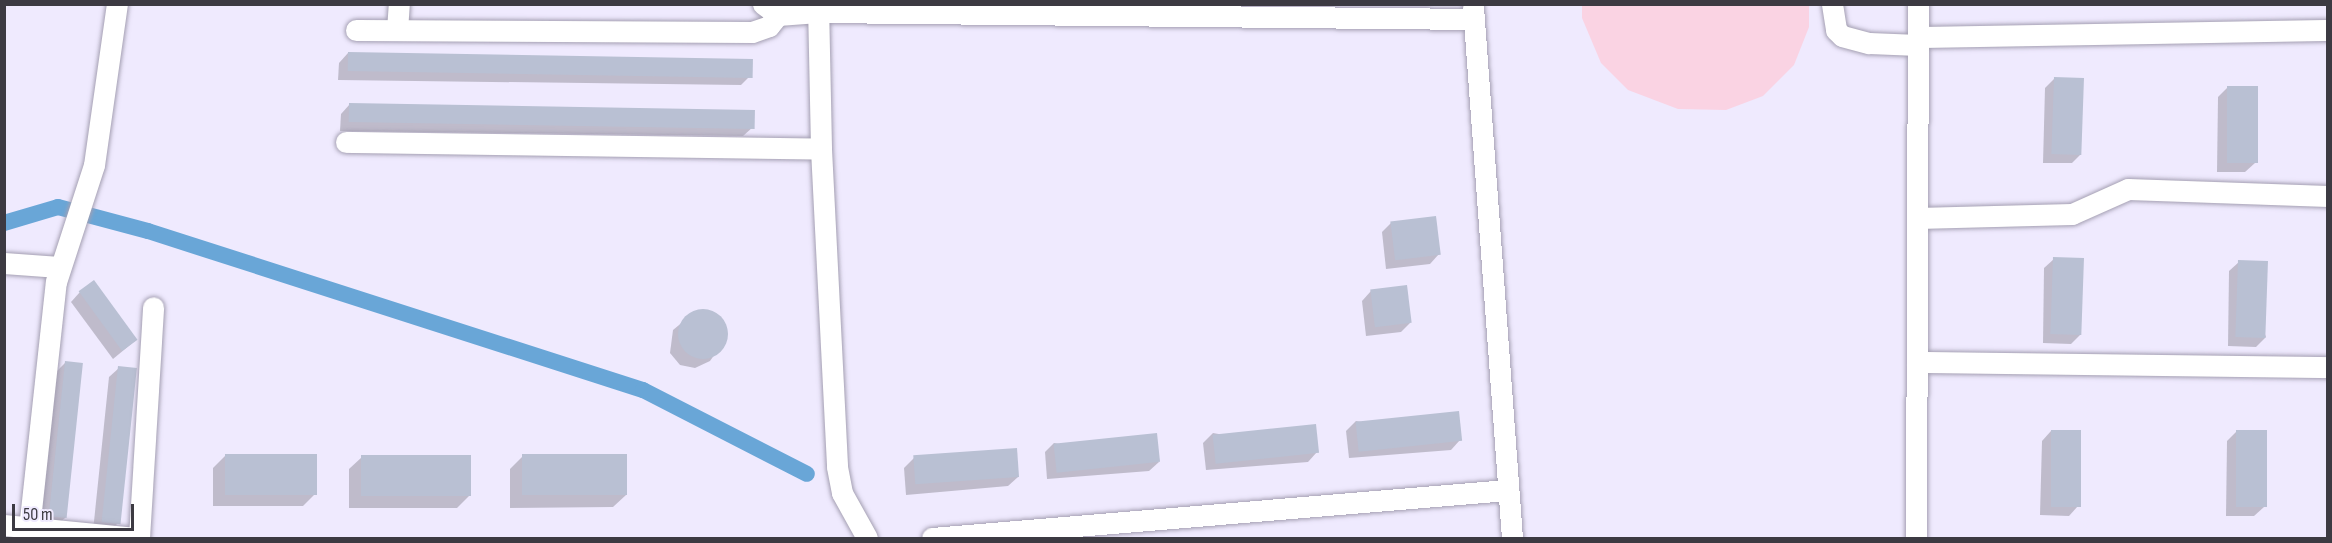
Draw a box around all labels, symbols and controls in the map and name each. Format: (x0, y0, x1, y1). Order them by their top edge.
scale bar (15, 492, 136, 530)
text: 50 m (23, 504, 53, 525)

